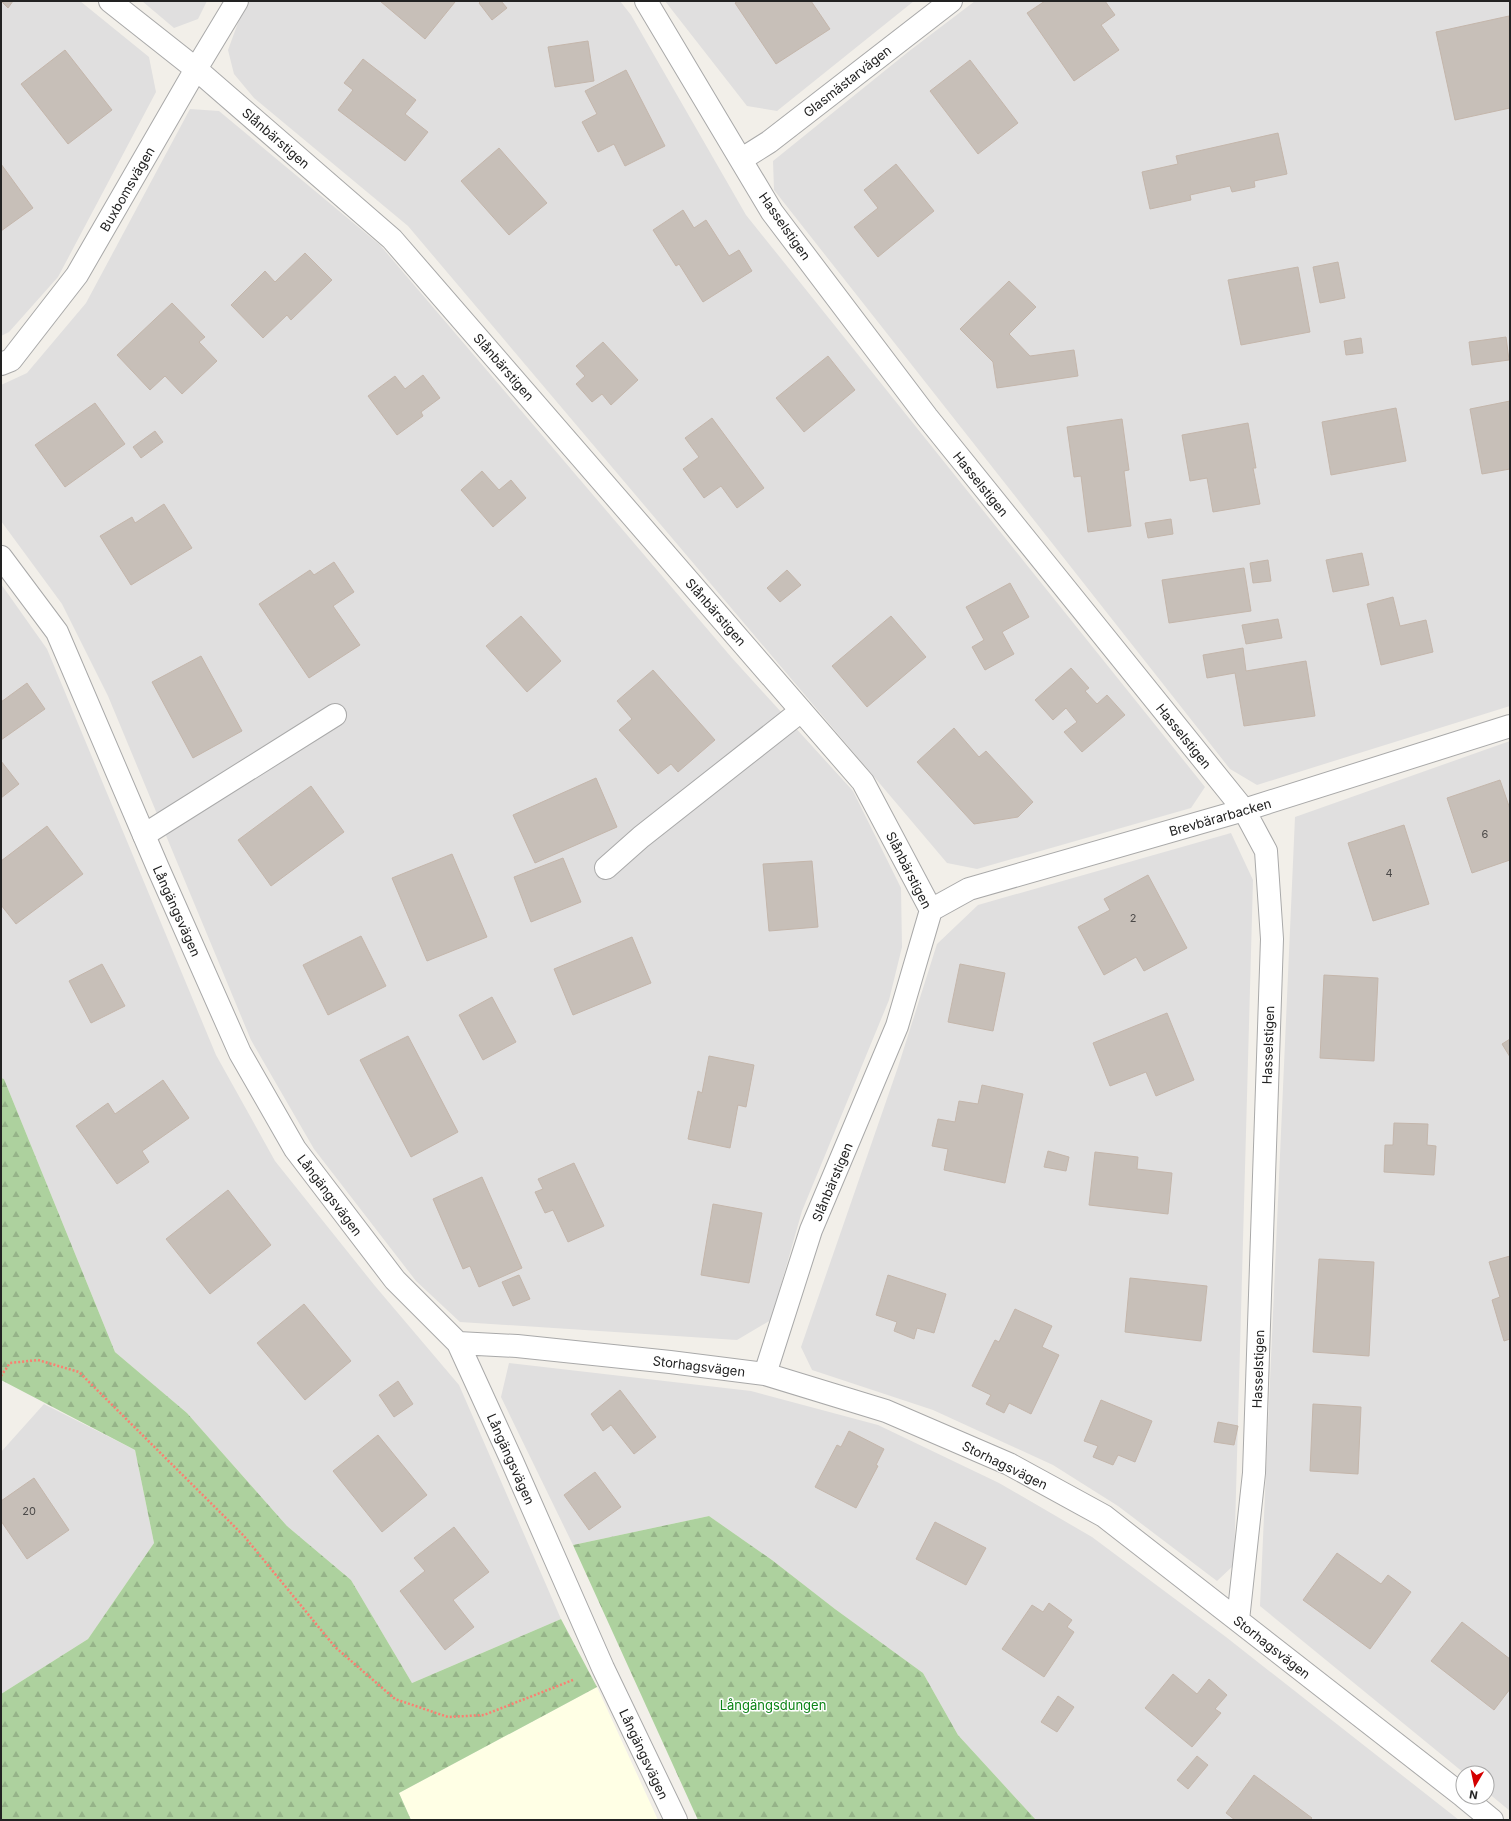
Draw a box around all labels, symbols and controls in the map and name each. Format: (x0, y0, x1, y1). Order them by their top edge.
street label: Glasmästarvägen (800, 42, 894, 120)
street label: Slånbärstigen (239, 104, 313, 172)
street label: Buxbomsvägen (96, 144, 158, 234)
street label: Hasselstigen (756, 189, 814, 263)
street label: Slånbärstigen (470, 330, 538, 404)
street label: Hasselstigen (950, 448, 1012, 520)
street label: Slånbärstigen (682, 575, 750, 649)
street label: Hasselstigen (1153, 700, 1215, 772)
street label: Brevbärarbacken (1167, 795, 1273, 839)
house number: 6 (1482, 827, 1489, 841)
street label: Slånbärstigen (883, 829, 935, 911)
street label: Långängsvägen (150, 863, 204, 959)
house number: 4 (1385, 866, 1393, 880)
house number: 2 (1130, 911, 1136, 925)
street label: Hasselstigen (1259, 1005, 1277, 1085)
street label: Slånbärstigen (808, 1140, 856, 1224)
street label: Långängsvägen (294, 1151, 366, 1239)
street label: Hasselstigen (1249, 1329, 1267, 1409)
street label: Storhagsvägen (652, 1352, 746, 1380)
street label: Långängsvägen (484, 1411, 538, 1507)
street label: Storhagsvägen (960, 1437, 1050, 1493)
house number: 20 (22, 1504, 36, 1518)
street label: Storhagsvägen (1230, 1612, 1314, 1682)
park label: Långängsdungen (720, 1697, 826, 1713)
street label: Långängsvägen (616, 1706, 672, 1802)
north arrow (1455, 1765, 1495, 1805)
text: N (1468, 1787, 1479, 1802)

